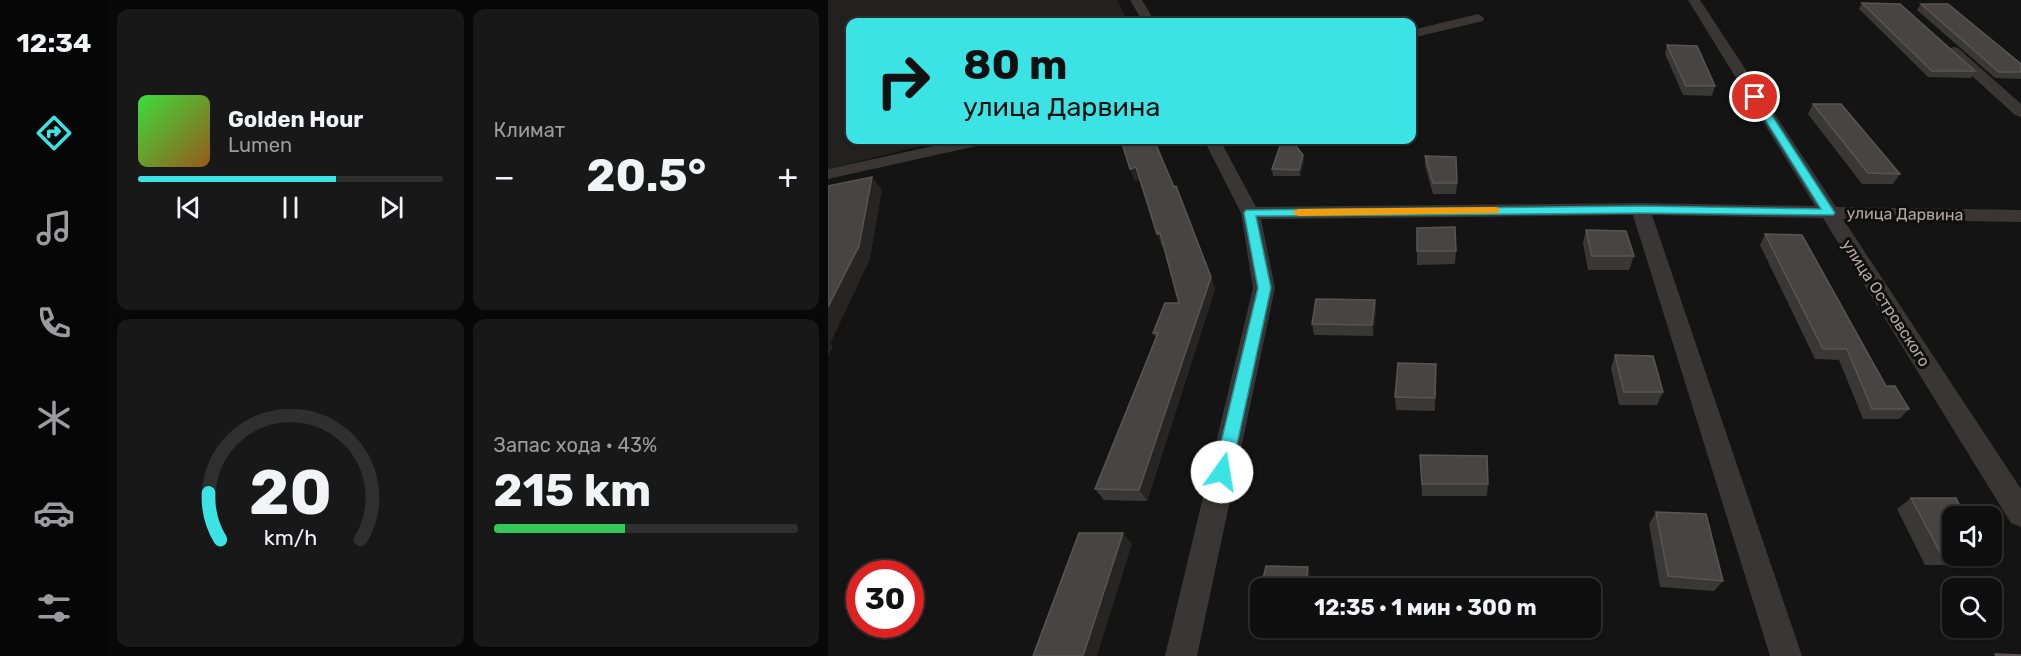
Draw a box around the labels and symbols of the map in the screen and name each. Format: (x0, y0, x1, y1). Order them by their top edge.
pin (1729, 71, 1780, 122)
street label: улица Дарвина (1846, 203, 1964, 225)
street label: улица Островского (1838, 236, 1934, 370)
position arrow (1190, 440, 1254, 504)
speed limit sign: 30 (846, 560, 924, 638)

